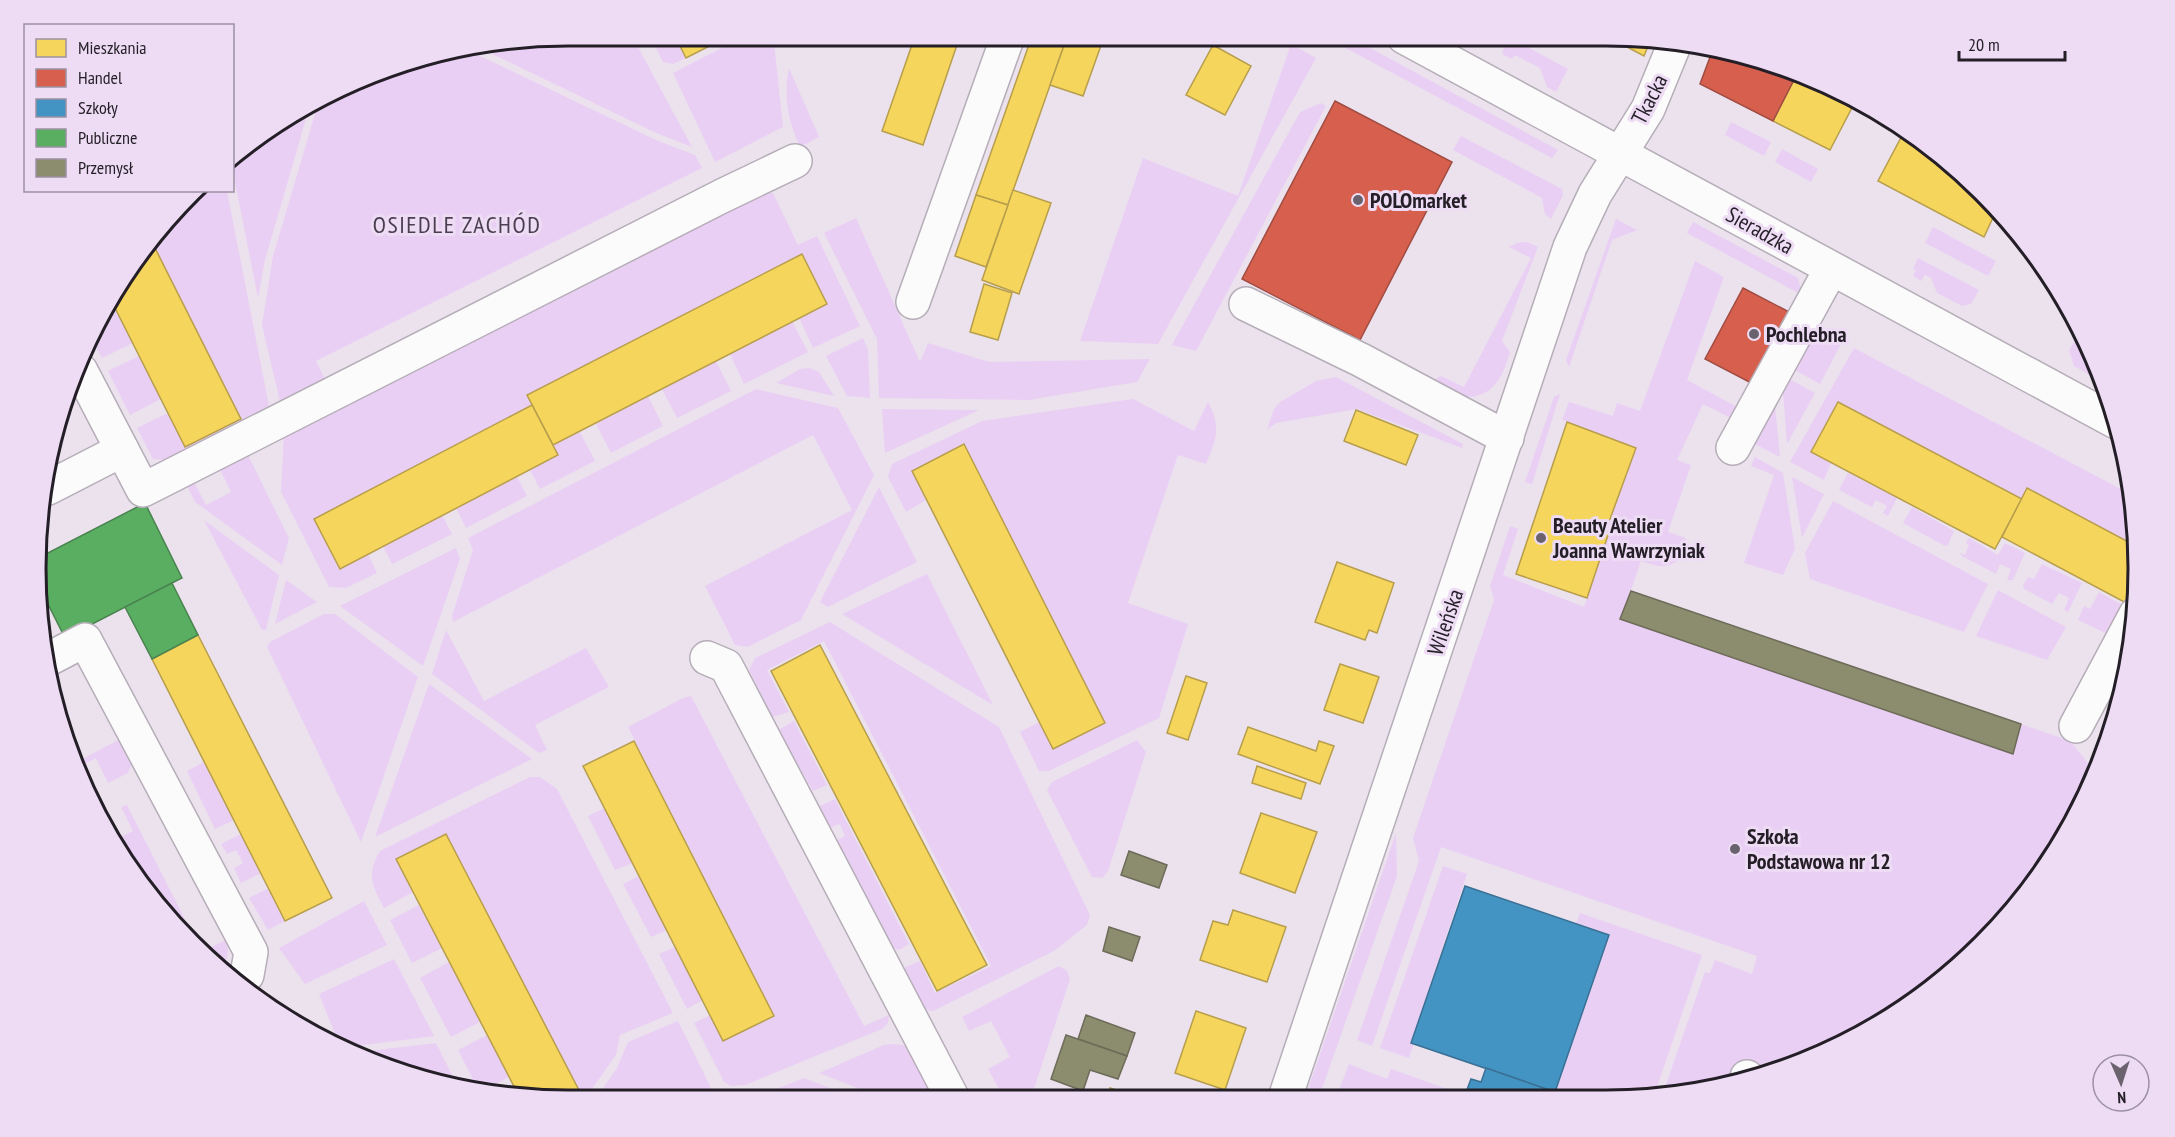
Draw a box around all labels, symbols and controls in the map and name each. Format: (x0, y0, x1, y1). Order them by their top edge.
legend (24, 24, 234, 192)
scale bar (1959, 24, 2066, 62)
text: 20 m (1968, 33, 2000, 56)
text: Mieszkania (78, 36, 147, 59)
text: Handel (78, 66, 123, 89)
street label: Tkacka (1625, 69, 1673, 129)
text: Szkoły (78, 96, 118, 119)
text: Publiczne (78, 126, 137, 149)
text: Przemysł (78, 156, 134, 179)
place label: POLOmarket (1370, 186, 1468, 214)
marker: POLOmarket (1351, 193, 1365, 207)
street label: Sieradzka (1721, 200, 1799, 260)
district label: OSIEDLE ZACHÓD (373, 209, 541, 240)
place label: Pochlebna (1766, 320, 1847, 348)
marker: Pochlebna (1747, 327, 1761, 341)
place label: Beauty Atelier Joanna Wawrzyniak (1552, 511, 1706, 564)
marker: Beauty Atelier Joanna Wawrzyniak (1534, 531, 1548, 545)
street label: Wileńska (1421, 585, 1469, 659)
place label: Szkoła Podstawowa nr 12 (1747, 822, 1891, 875)
marker: Szkoła Podstawowa nr 12 (1728, 842, 1742, 856)
north arrow (2091, 1053, 2151, 1113)
text: N (2117, 1088, 2127, 1108)

